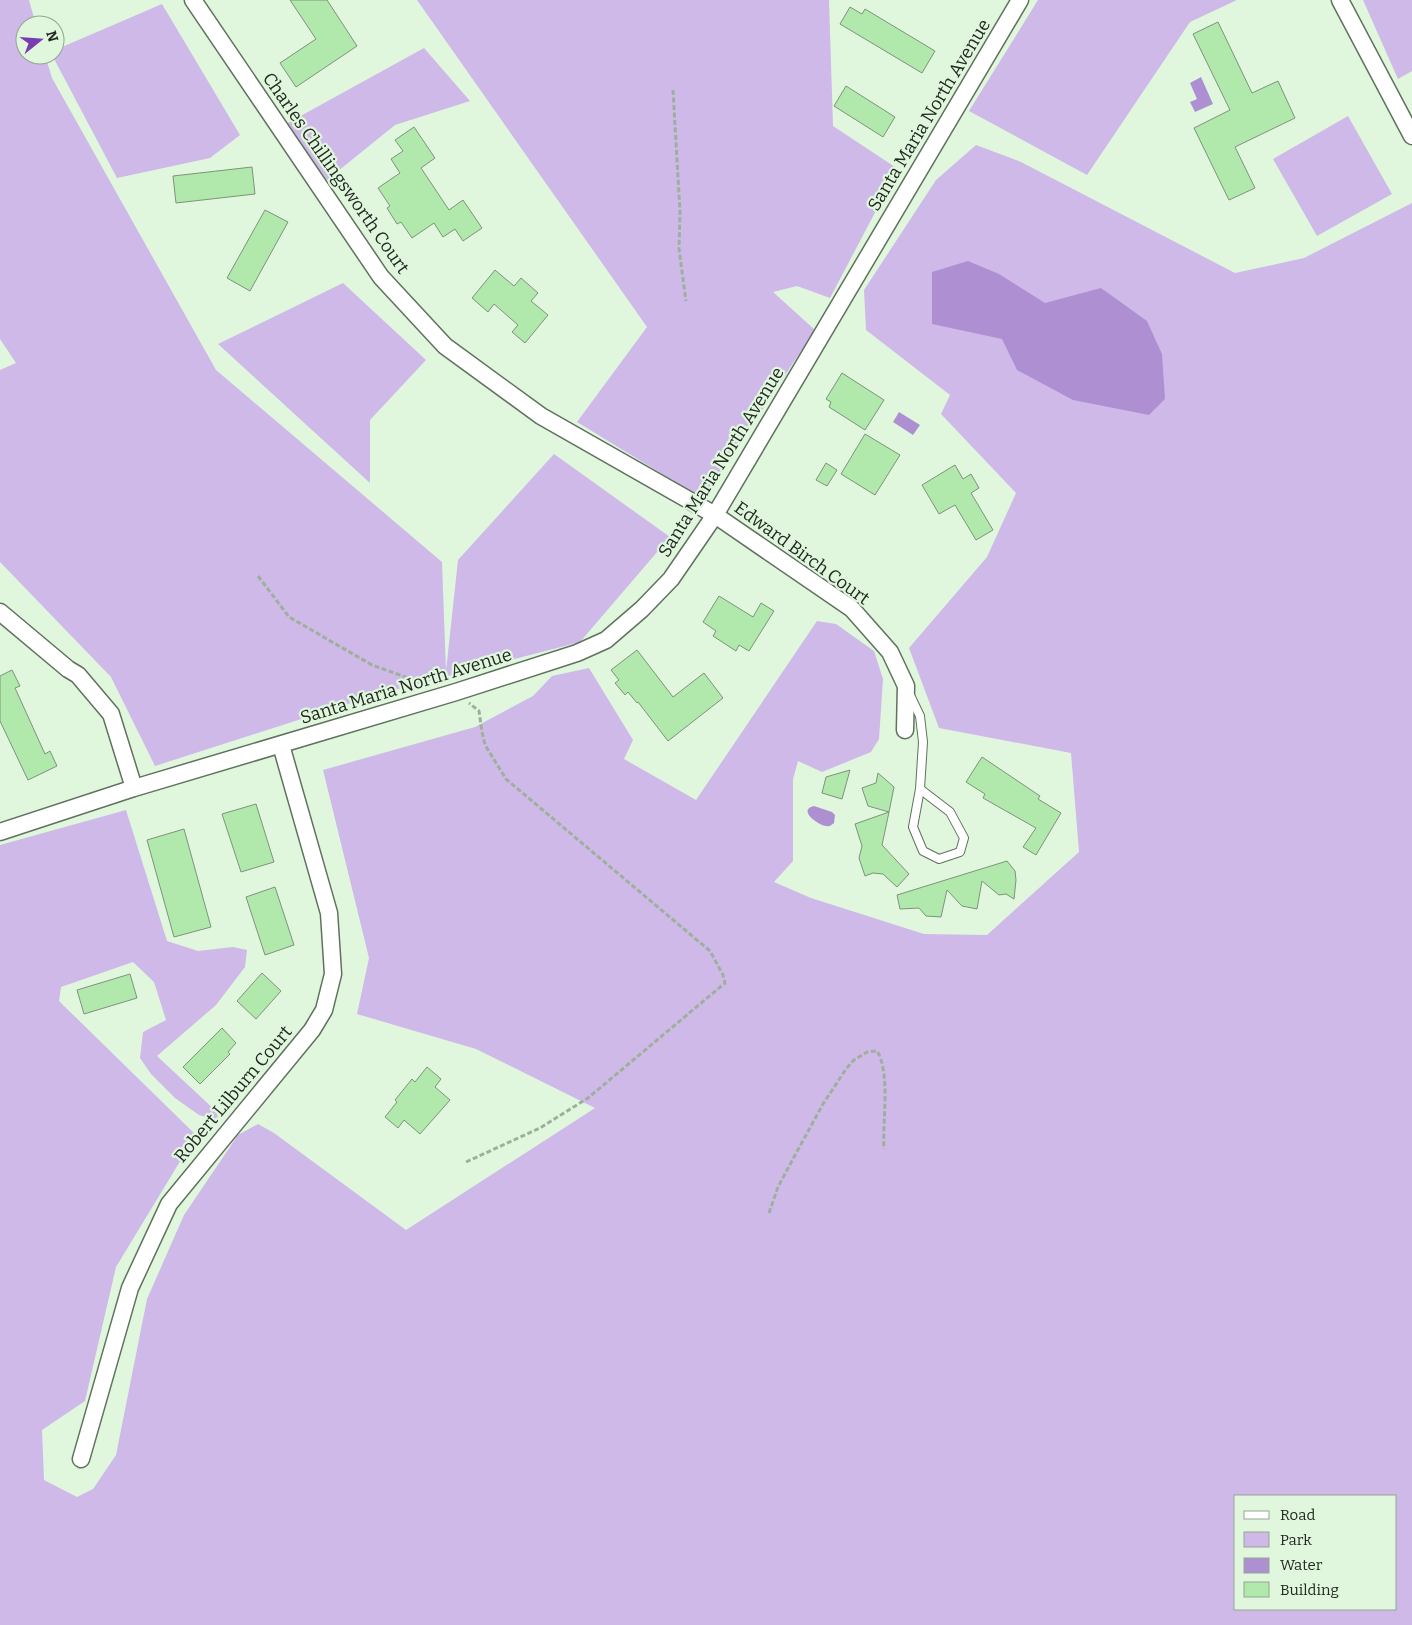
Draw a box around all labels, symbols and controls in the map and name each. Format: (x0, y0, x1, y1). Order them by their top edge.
north arrow (15, 15, 65, 65)
street label: Santa Maria North Avenue (863, 15, 995, 215)
text: N (42, 29, 62, 44)
street label: Charles Chillingsworth Court (258, 68, 414, 278)
street label: Santa Maria North Avenue (653, 363, 789, 561)
street label: Edward Birch Court (730, 497, 874, 610)
street label: Santa Maria North Avenue (298, 643, 514, 729)
street label: Robert Lilburn Court (169, 1021, 297, 1167)
legend (1234, 1495, 1397, 1610)
text: Road (1280, 1506, 1315, 1524)
text: Park (1280, 1531, 1312, 1549)
text: Water (1280, 1556, 1323, 1574)
text: Building (1280, 1581, 1339, 1599)

